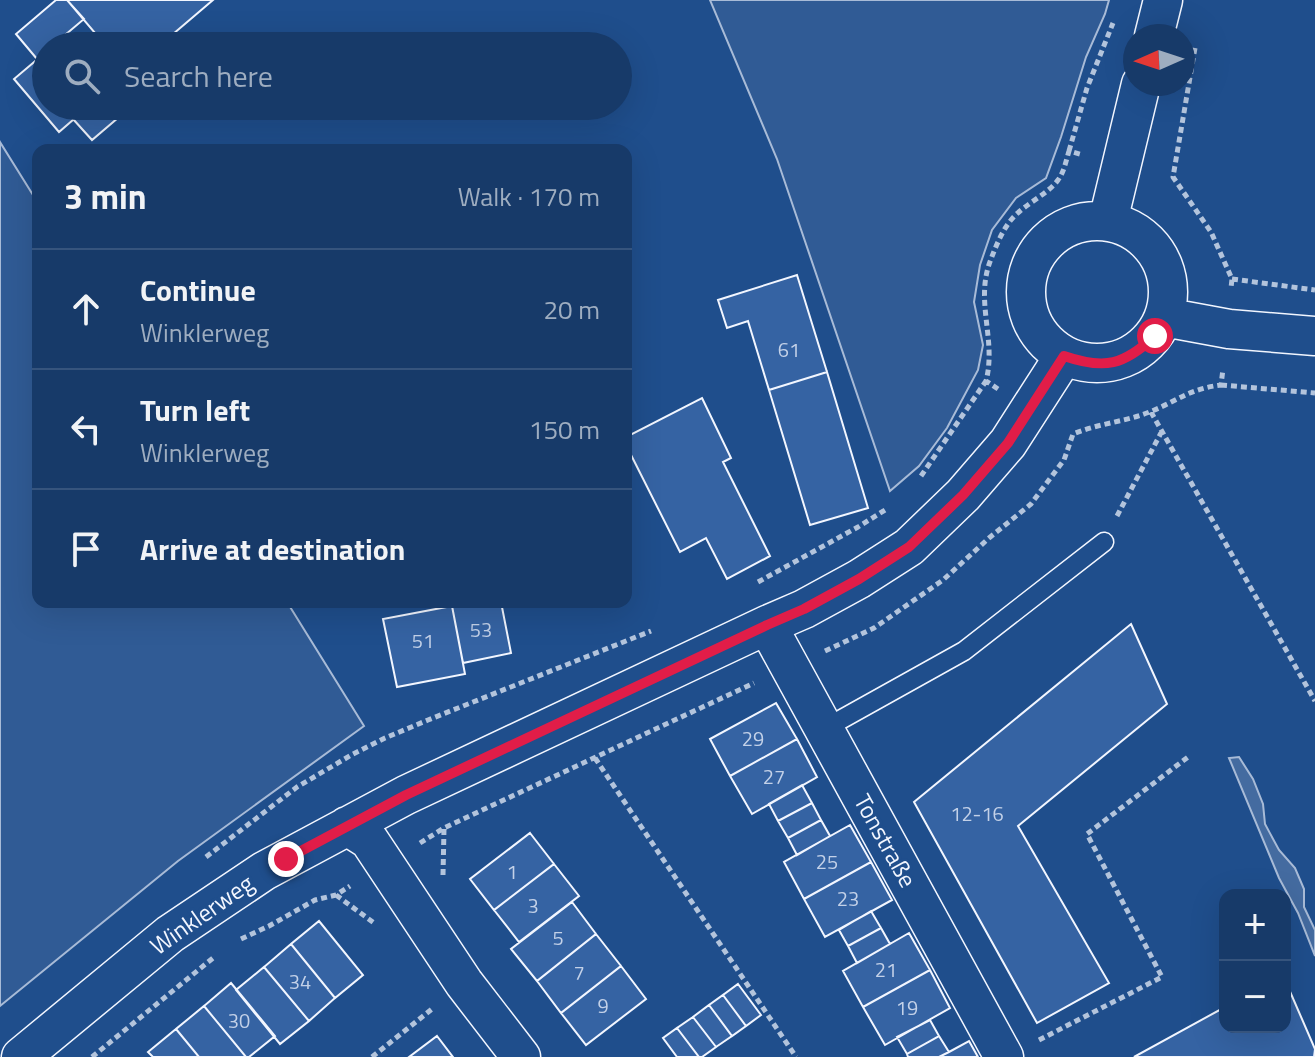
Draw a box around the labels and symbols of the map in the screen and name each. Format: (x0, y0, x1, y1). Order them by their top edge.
north arrow (1123, 24, 1195, 96)
route start (1137, 318, 1173, 354)
house number: 61 (778, 334, 800, 365)
house number: 53 (470, 614, 492, 645)
house number: 51 (412, 625, 434, 656)
house number: 29 (742, 723, 764, 754)
house number: 27 (763, 761, 785, 792)
street label: Tonstraße (845, 787, 926, 894)
house number: 12-16 (950, 798, 1004, 829)
route end (268, 841, 304, 877)
house number: 25 (816, 846, 838, 877)
house number: 1 (506, 856, 518, 887)
street label: Winklerweg (142, 865, 261, 963)
house number: 23 (837, 883, 859, 914)
house number: 3 (527, 890, 539, 921)
house number: 5 (552, 922, 564, 953)
house number: 21 (875, 954, 897, 985)
house number: 7 (573, 957, 585, 988)
house number: 34 (289, 966, 311, 997)
house number: 9 (597, 990, 609, 1021)
house number: 19 (896, 992, 918, 1023)
house number: 30 (228, 1005, 250, 1036)

